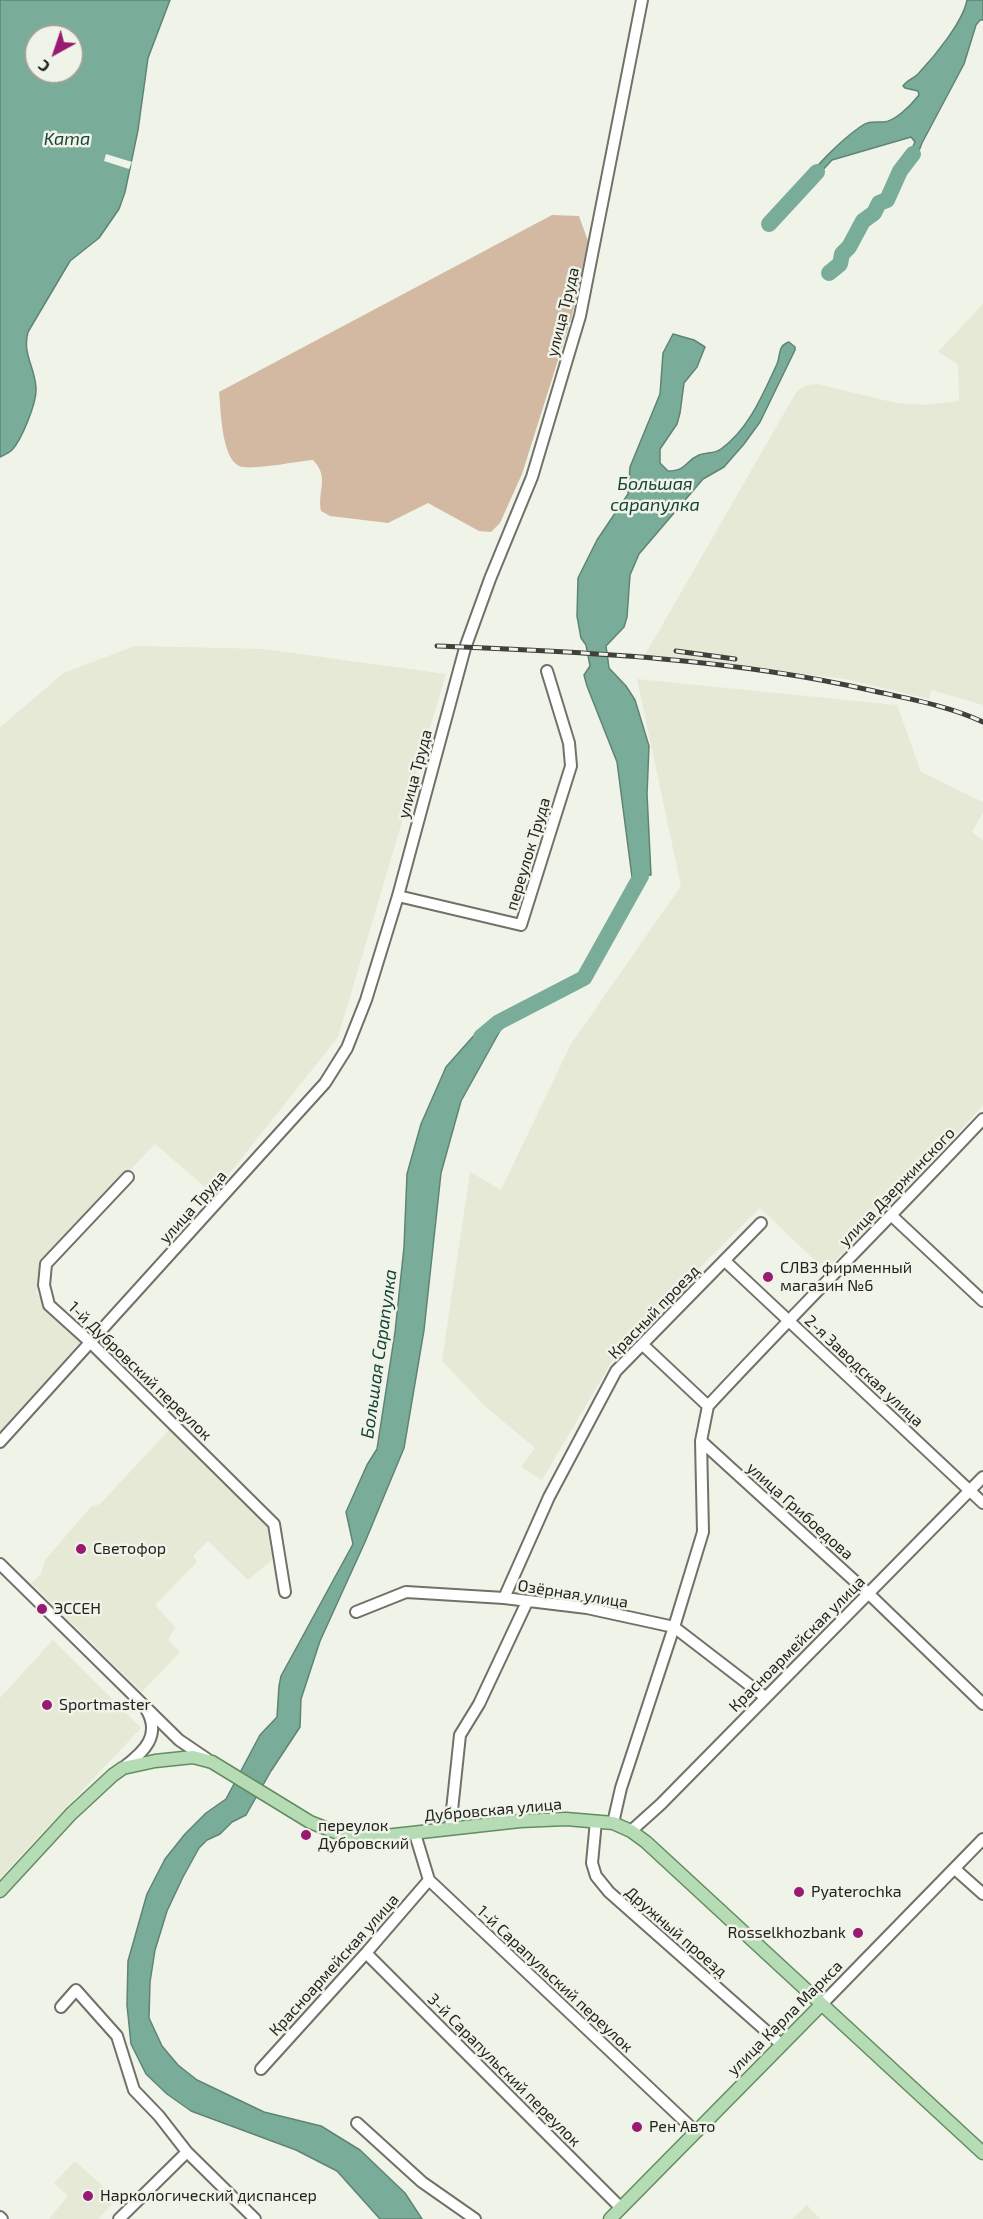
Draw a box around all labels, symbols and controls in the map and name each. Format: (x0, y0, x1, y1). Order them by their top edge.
north arrow (24, 24, 84, 84)
text: С (34, 56, 53, 77)
water label: Kama (44, 128, 90, 150)
street label: улица Труда (543, 265, 583, 359)
water label: Большая сарапулка (610, 473, 700, 516)
street label: улица Труда (394, 727, 436, 821)
street label: переулок Труда (502, 795, 554, 913)
street label: улица Дзержинского (835, 1123, 959, 1251)
street label: улица Труда (155, 1167, 231, 1247)
place label: СЛВЗ фирменный магазин №6 (780, 1258, 912, 1296)
street label: Красный проезд (604, 1261, 704, 1363)
water label: Большая Сарапулка (356, 1268, 402, 1440)
marker: СЛВЗ фирменный магазин №6 (761, 1270, 775, 1284)
street label: 1-й Дубровский переулок (64, 1298, 216, 1444)
street label: 2-я Заводская улица (801, 1311, 927, 1431)
street label: улица Грибоедова (743, 1458, 857, 1564)
place label: Светофор (93, 1539, 166, 1559)
marker: Светофор (74, 1542, 88, 1556)
street label: Красноармейская улица (725, 1572, 869, 1716)
street label: Озёрная улица (516, 1576, 630, 1612)
place label: ЭССЕН (54, 1599, 101, 1619)
marker: ЭССЕН (35, 1602, 49, 1616)
place label: Sportmaster (59, 1695, 151, 1715)
marker: Sportmaster (40, 1698, 54, 1712)
street label: Дубровская улица (423, 1794, 563, 1826)
place label: переулок Дубровский (318, 1816, 409, 1854)
marker: переулок Дубровский (299, 1828, 313, 1842)
street label: Дружный проезд (621, 1882, 731, 1982)
place label: Pyaterochka (811, 1882, 902, 1902)
marker: Pyaterochka (792, 1885, 806, 1899)
street label: Красноармейская улица (265, 1890, 403, 2040)
street label: 1-й Сарапульский переулок (473, 1902, 637, 2056)
place label: Rosselkhozbank (727, 1923, 846, 1943)
marker: Rosselkhozbank (851, 1926, 865, 1940)
street label: улица Карла Маркса (723, 1956, 847, 2080)
street label: 3-й Сарапульский переулок (423, 1989, 585, 2151)
place label: Рен Авто (649, 2117, 715, 2137)
marker: Рен Авто (630, 2120, 644, 2134)
place label: Наркологический диспансер (100, 2186, 317, 2206)
marker: Наркологический диспансер (81, 2189, 95, 2203)

